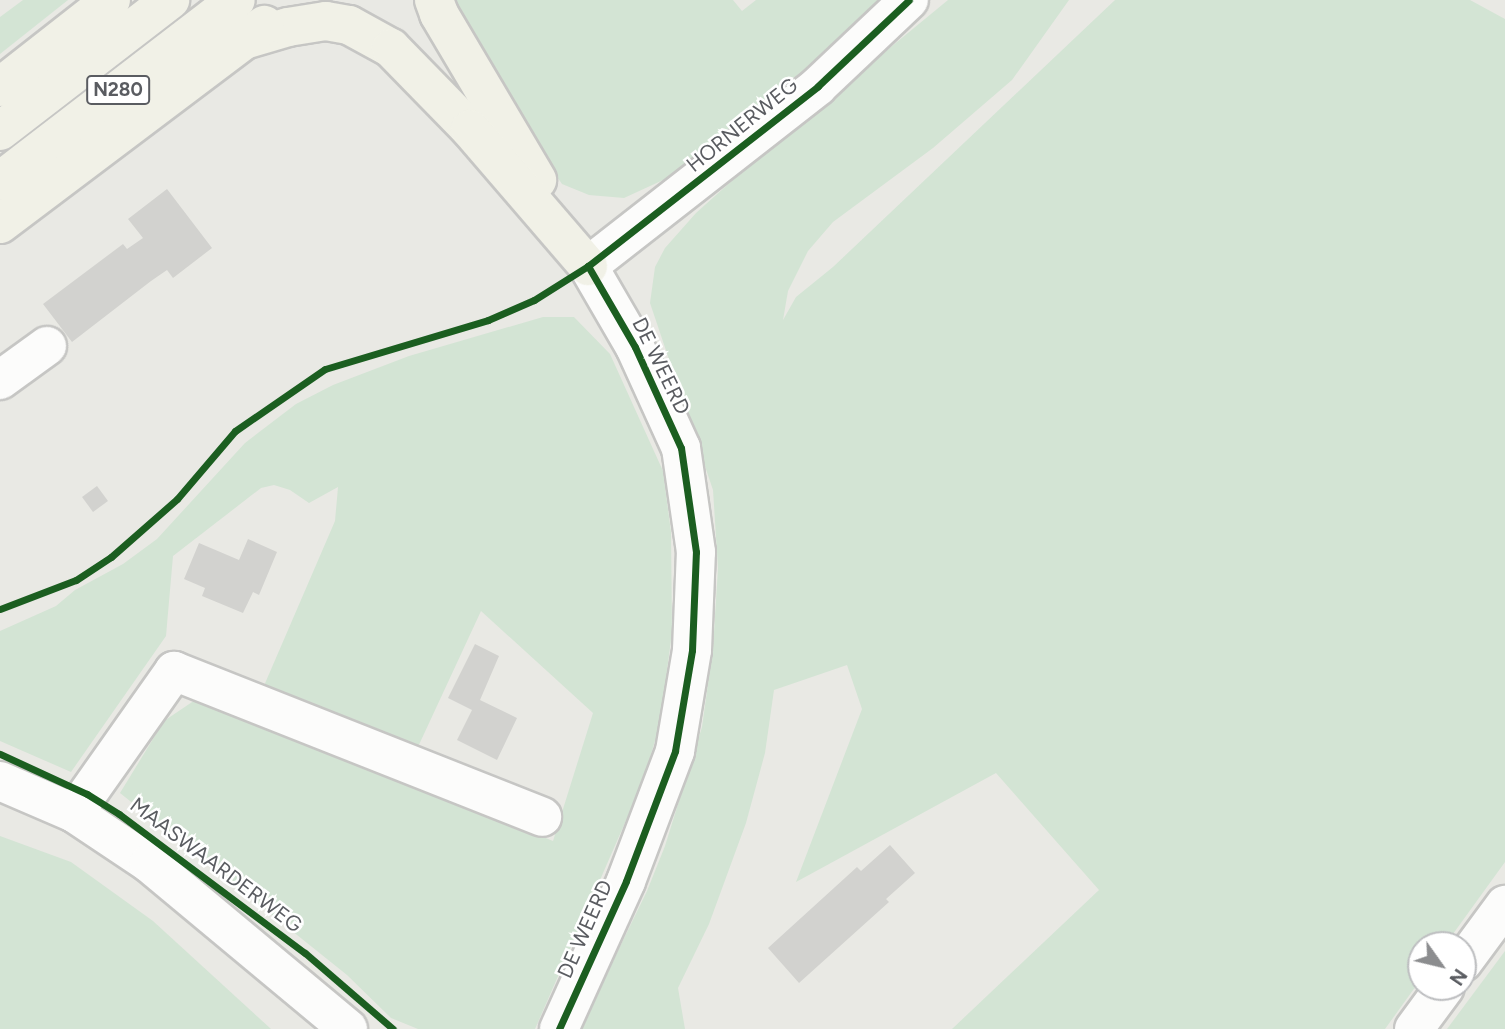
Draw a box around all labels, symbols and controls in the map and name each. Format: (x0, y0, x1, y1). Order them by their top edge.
street label: HORNERWEG (681, 73, 803, 177)
road number: N280 (85, 74, 151, 106)
street label: DE WEERD (627, 313, 695, 419)
street label: MAASWAARDERWEG (125, 792, 307, 938)
street label: DE WEERD (552, 876, 618, 982)
north arrow (1407, 931, 1477, 1001)
text: N (1445, 964, 1472, 989)

